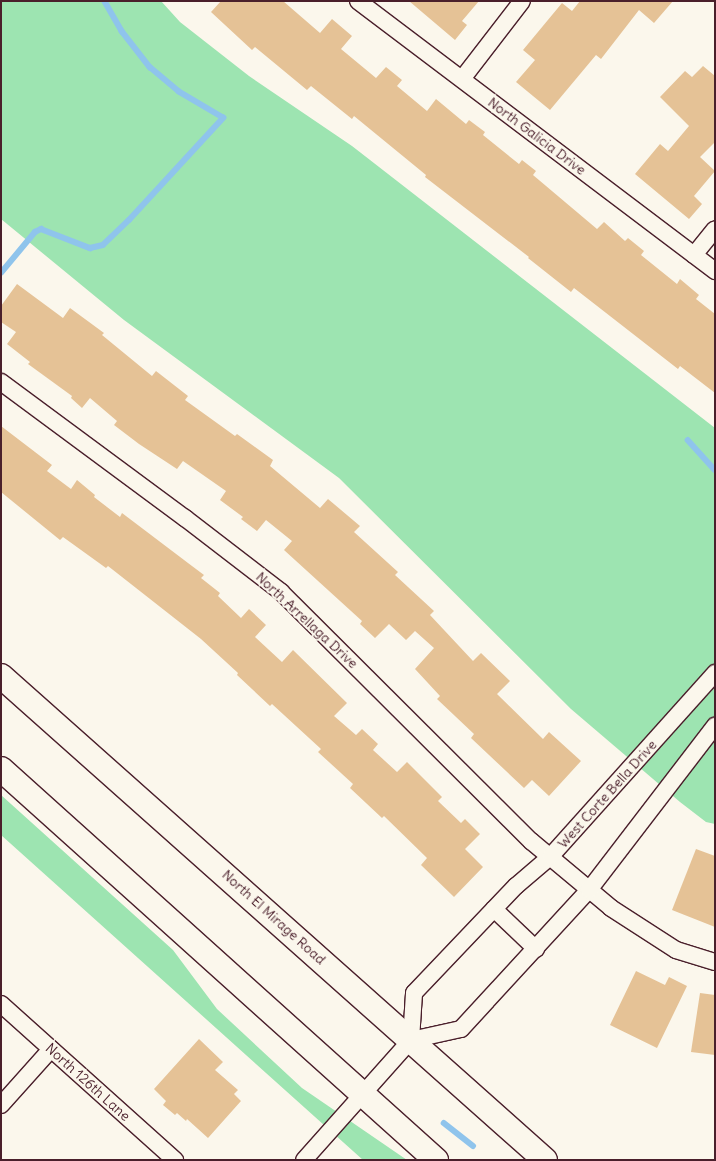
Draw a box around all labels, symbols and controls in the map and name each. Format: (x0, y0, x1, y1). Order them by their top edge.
street label: North Galicia Drive (485, 94, 589, 178)
street label: North Arrellaga Drive (253, 568, 361, 672)
street label: West Corte Bella Drive (554, 736, 660, 852)
street label: North El Mirage Road (219, 866, 329, 968)
street label: North 126th Lane (42, 1040, 134, 1124)

